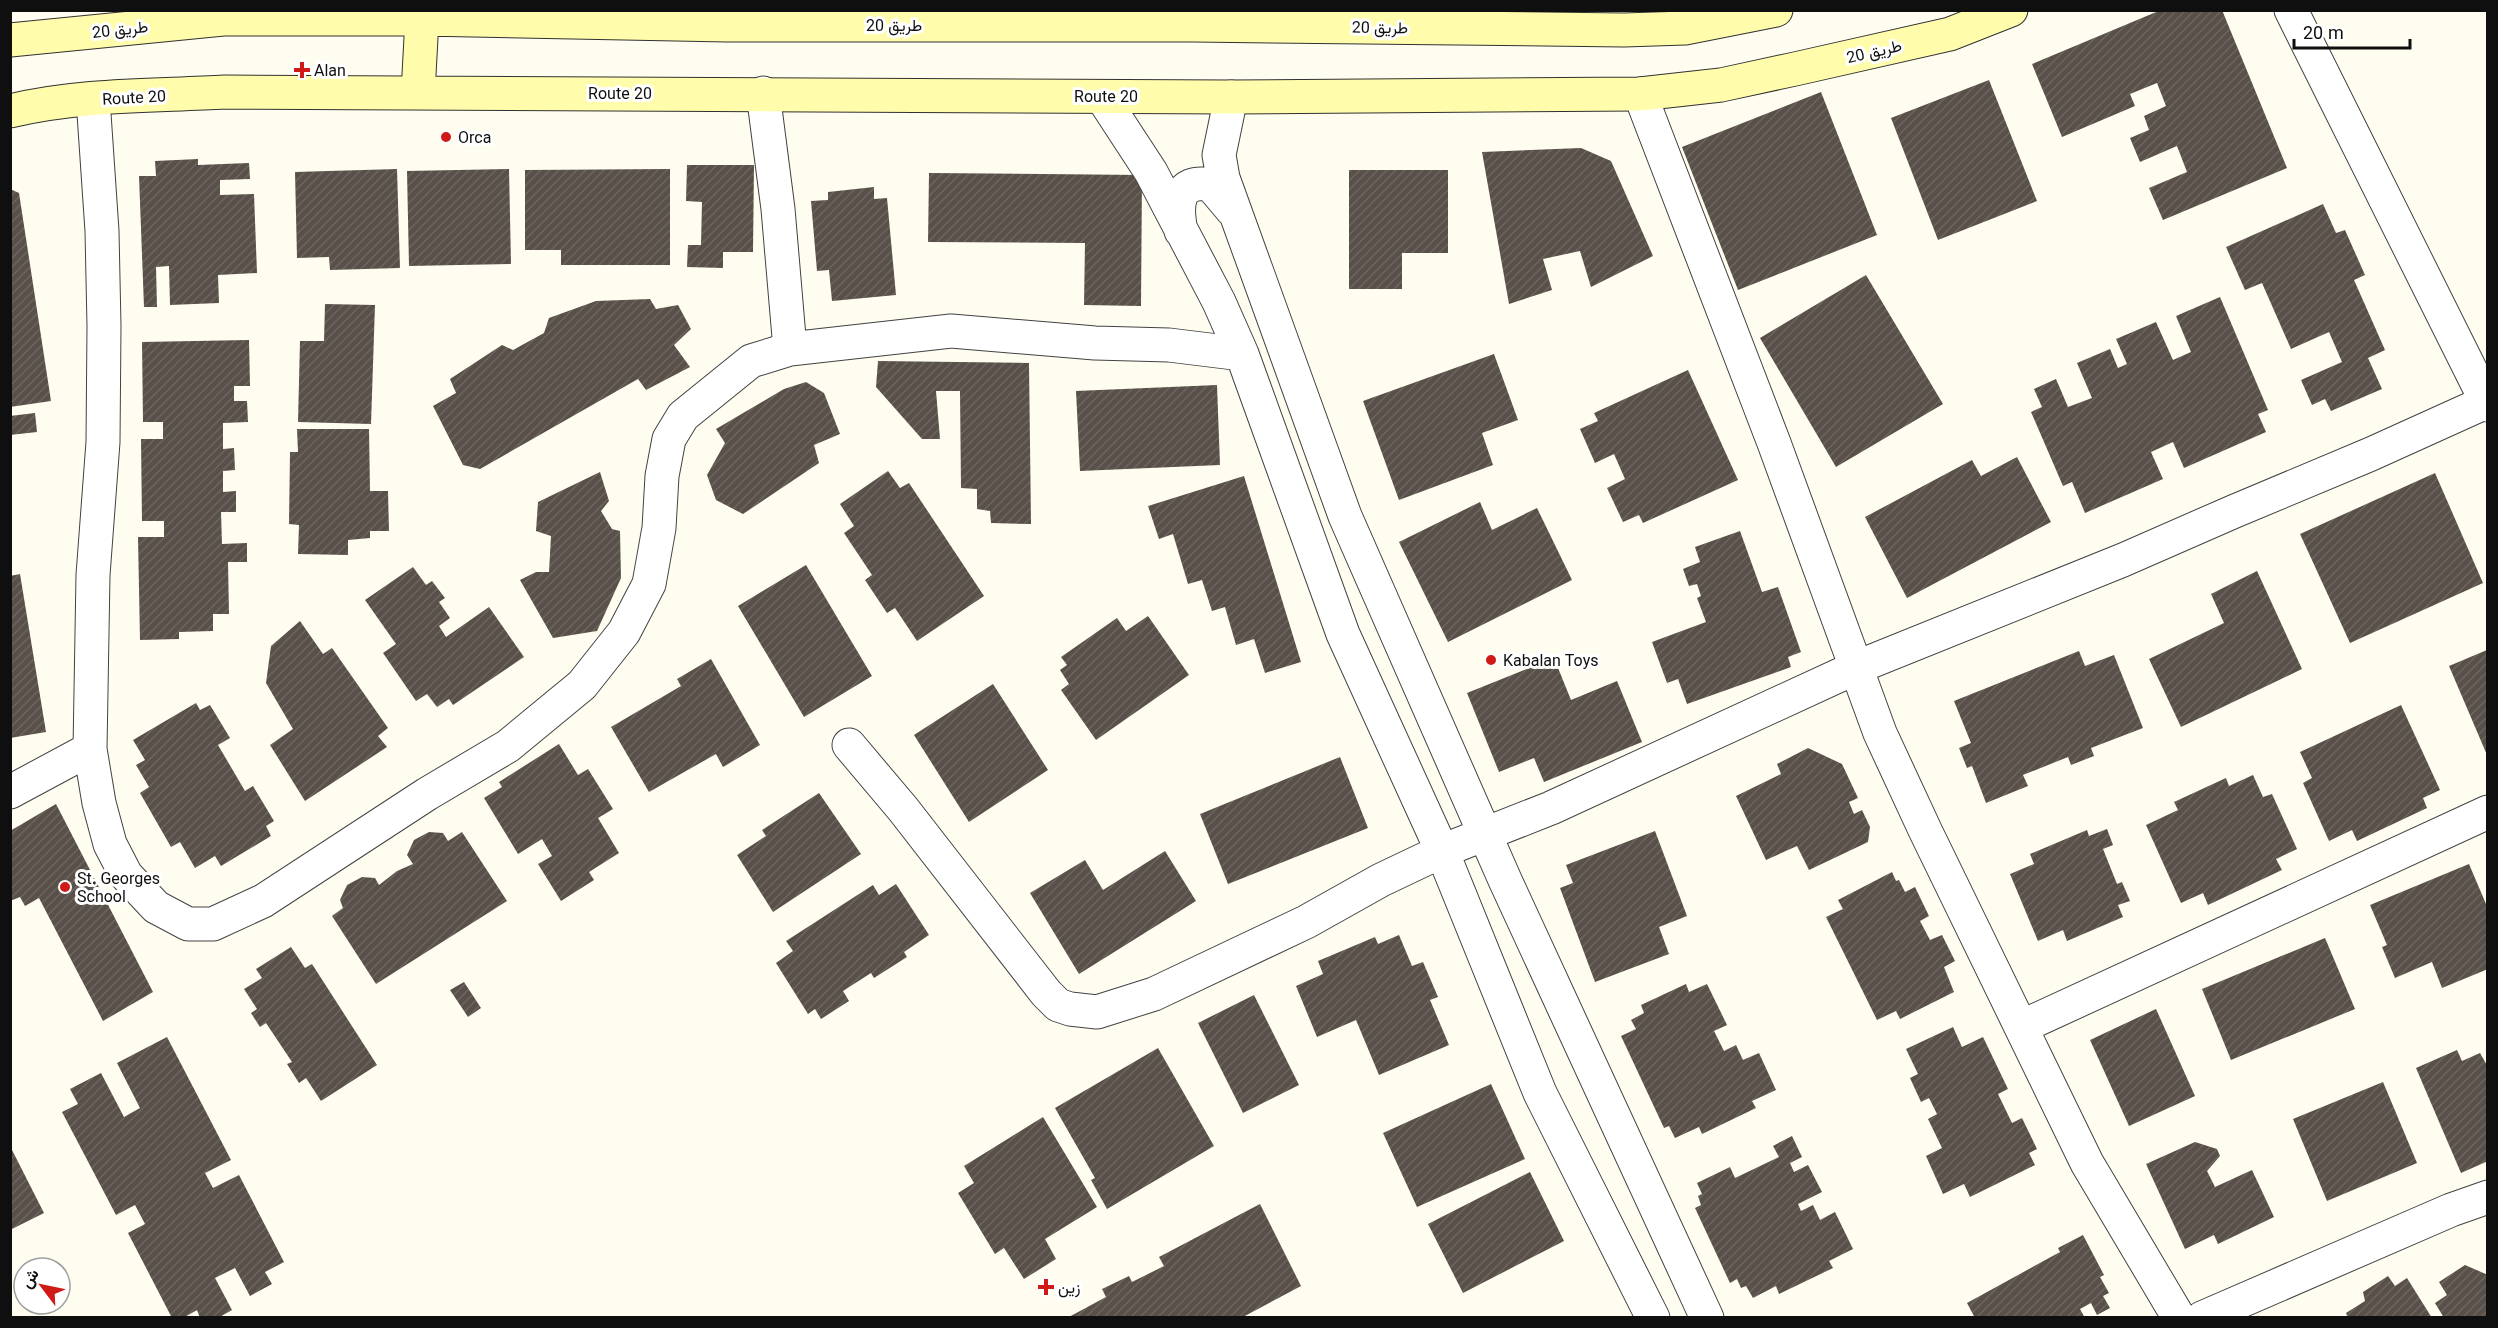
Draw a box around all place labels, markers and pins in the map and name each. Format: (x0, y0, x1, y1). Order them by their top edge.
place label: Alan (314, 60, 346, 85)
marker: Alan (295, 63, 309, 77)
place label: Orca (458, 127, 491, 152)
marker: Orca (439, 130, 453, 144)
place label: Kabalan Toys (1503, 650, 1598, 675)
marker: Kabalan Toys (1484, 653, 1498, 667)
place label: St. Georges School (77, 868, 160, 911)
marker: St. Georges School (58, 880, 72, 894)
place label: زين (1058, 1277, 1081, 1302)
marker: زين (1039, 1280, 1053, 1294)

